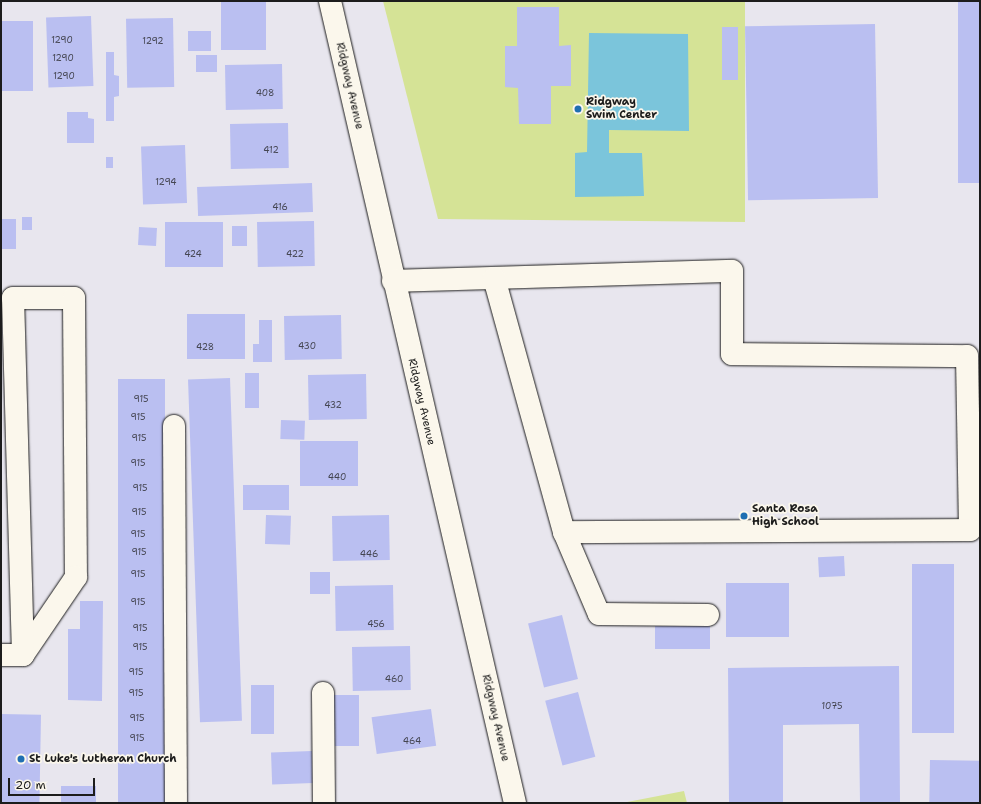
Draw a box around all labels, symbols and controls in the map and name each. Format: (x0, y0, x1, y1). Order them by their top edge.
house number: 1290 (51, 35, 73, 45)
house number: 1292 (142, 36, 164, 46)
street label: Ridgway Avenue (333, 41, 365, 131)
house number: 1290 (52, 53, 74, 63)
house number: 1290 (53, 71, 75, 81)
house number: 408 (256, 88, 274, 98)
place label: Ridgway Swim Center (586, 96, 657, 122)
marker: Ridgway Swim Center (573, 104, 583, 114)
house number: 412 (263, 145, 279, 155)
house number: 1294 (155, 177, 177, 187)
house number: 416 (272, 202, 288, 212)
house number: 424 (184, 249, 202, 259)
house number: 422 (286, 249, 304, 259)
house number: 430 (298, 341, 316, 351)
house number: 428 (196, 342, 214, 352)
street label: Ridgway Avenue (405, 357, 437, 447)
house number: 915 (133, 394, 149, 404)
house number: 432 (324, 400, 342, 410)
house number: 915 (130, 412, 146, 422)
house number: 915 (131, 433, 147, 443)
house number: 915 (130, 458, 146, 468)
house number: 440 (328, 472, 346, 482)
house number: 915 (132, 483, 148, 493)
place label: Santa Rosa High School (752, 503, 819, 529)
house number: 915 (131, 507, 147, 517)
marker: Santa Rosa High School (739, 511, 749, 521)
house number: 915 (130, 529, 146, 539)
house number: 915 (131, 547, 147, 557)
house number: 446 (360, 549, 378, 559)
house number: 915 (130, 569, 146, 579)
house number: 915 (130, 597, 146, 607)
house number: 456 (367, 619, 385, 629)
house number: 915 (132, 623, 148, 633)
house number: 915 (132, 642, 148, 652)
house number: 915 (128, 667, 144, 677)
street label: Ridgway Avenue (479, 673, 511, 763)
house number: 460 (385, 674, 403, 684)
house number: 915 (128, 688, 144, 698)
house number: 1075 (822, 701, 842, 711)
house number: 915 (129, 713, 145, 723)
house number: 915 (129, 733, 145, 743)
house number: 464 (403, 736, 421, 746)
place label: St Luke's Lutheran Church (29, 752, 177, 766)
marker: St Luke's Lutheran Church (16, 754, 26, 764)
scale bar (10, 770, 97, 796)
text: 20 m (15, 777, 46, 793)

